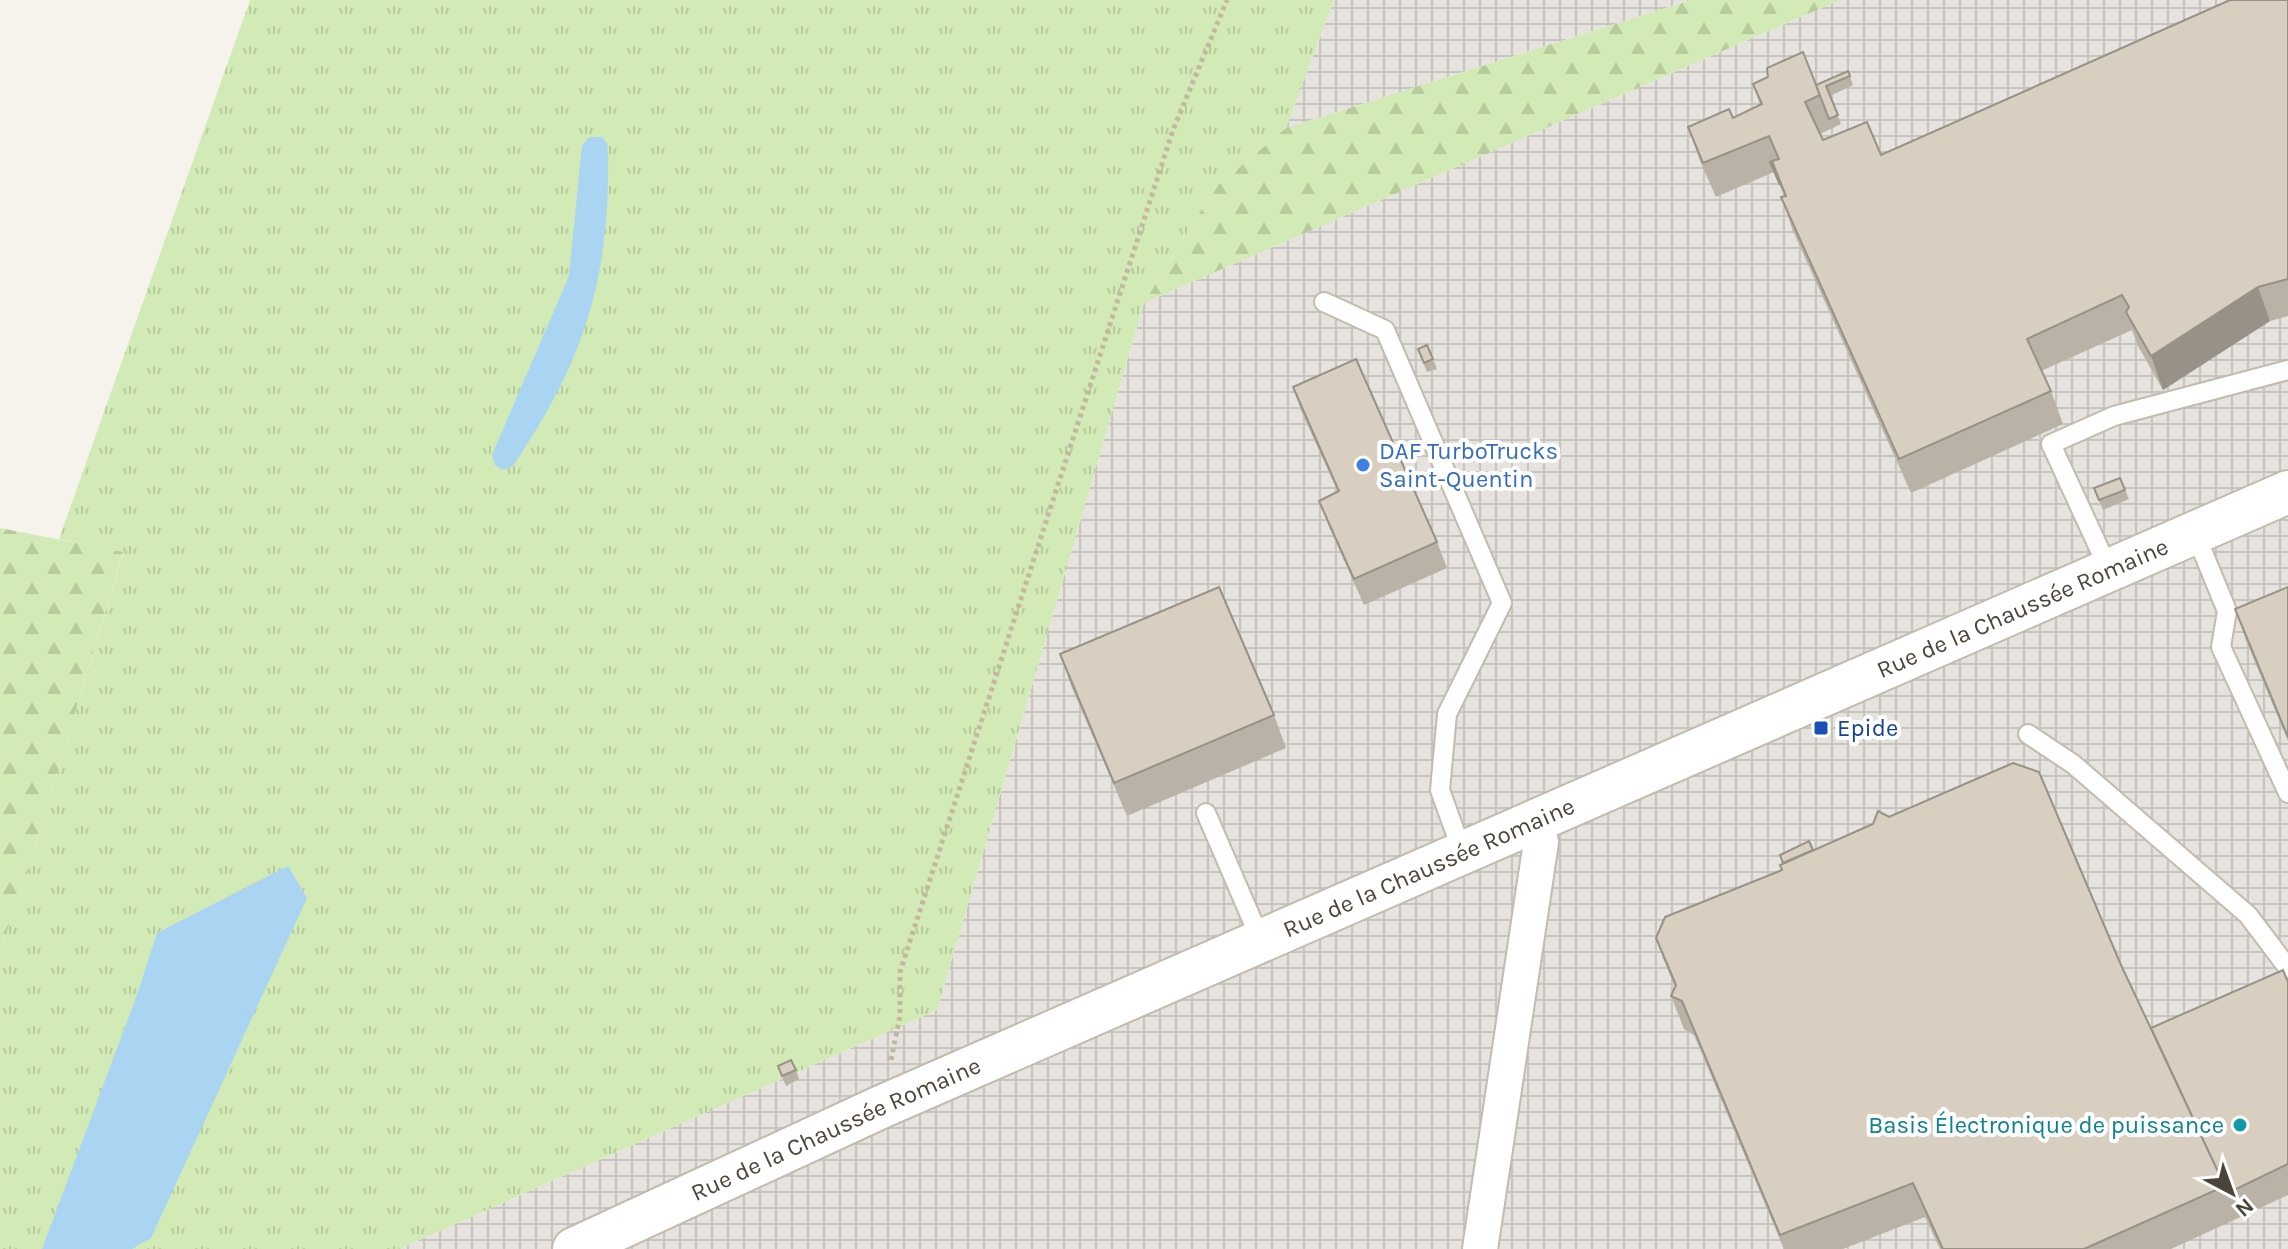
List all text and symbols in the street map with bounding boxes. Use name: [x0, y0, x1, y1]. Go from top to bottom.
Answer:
place label: DAF TurboTrucks Saint-Quentin: [1379, 437, 1558, 493]
marker: DAF TurboTrucks Saint-Quentin: [1354, 456, 1372, 474]
street label: Rue de la Chaussée Romaine: [1872, 532, 2173, 684]
place label: Epide: [1837, 714, 1898, 742]
marker: Epide: [1812, 719, 1830, 737]
street label: Rue de la Chaussée Romaine: [1279, 792, 1579, 944]
street label: Rue de la Chaussée Romaine: [686, 1051, 985, 1207]
place label: Basis Électronique de puissance: [1868, 1110, 2224, 1139]
marker: Basis Électronique de puissance: [2231, 1116, 2249, 1134]
north arrow: [2192, 1153, 2272, 1233]
text: N: [2230, 1192, 2259, 1222]

